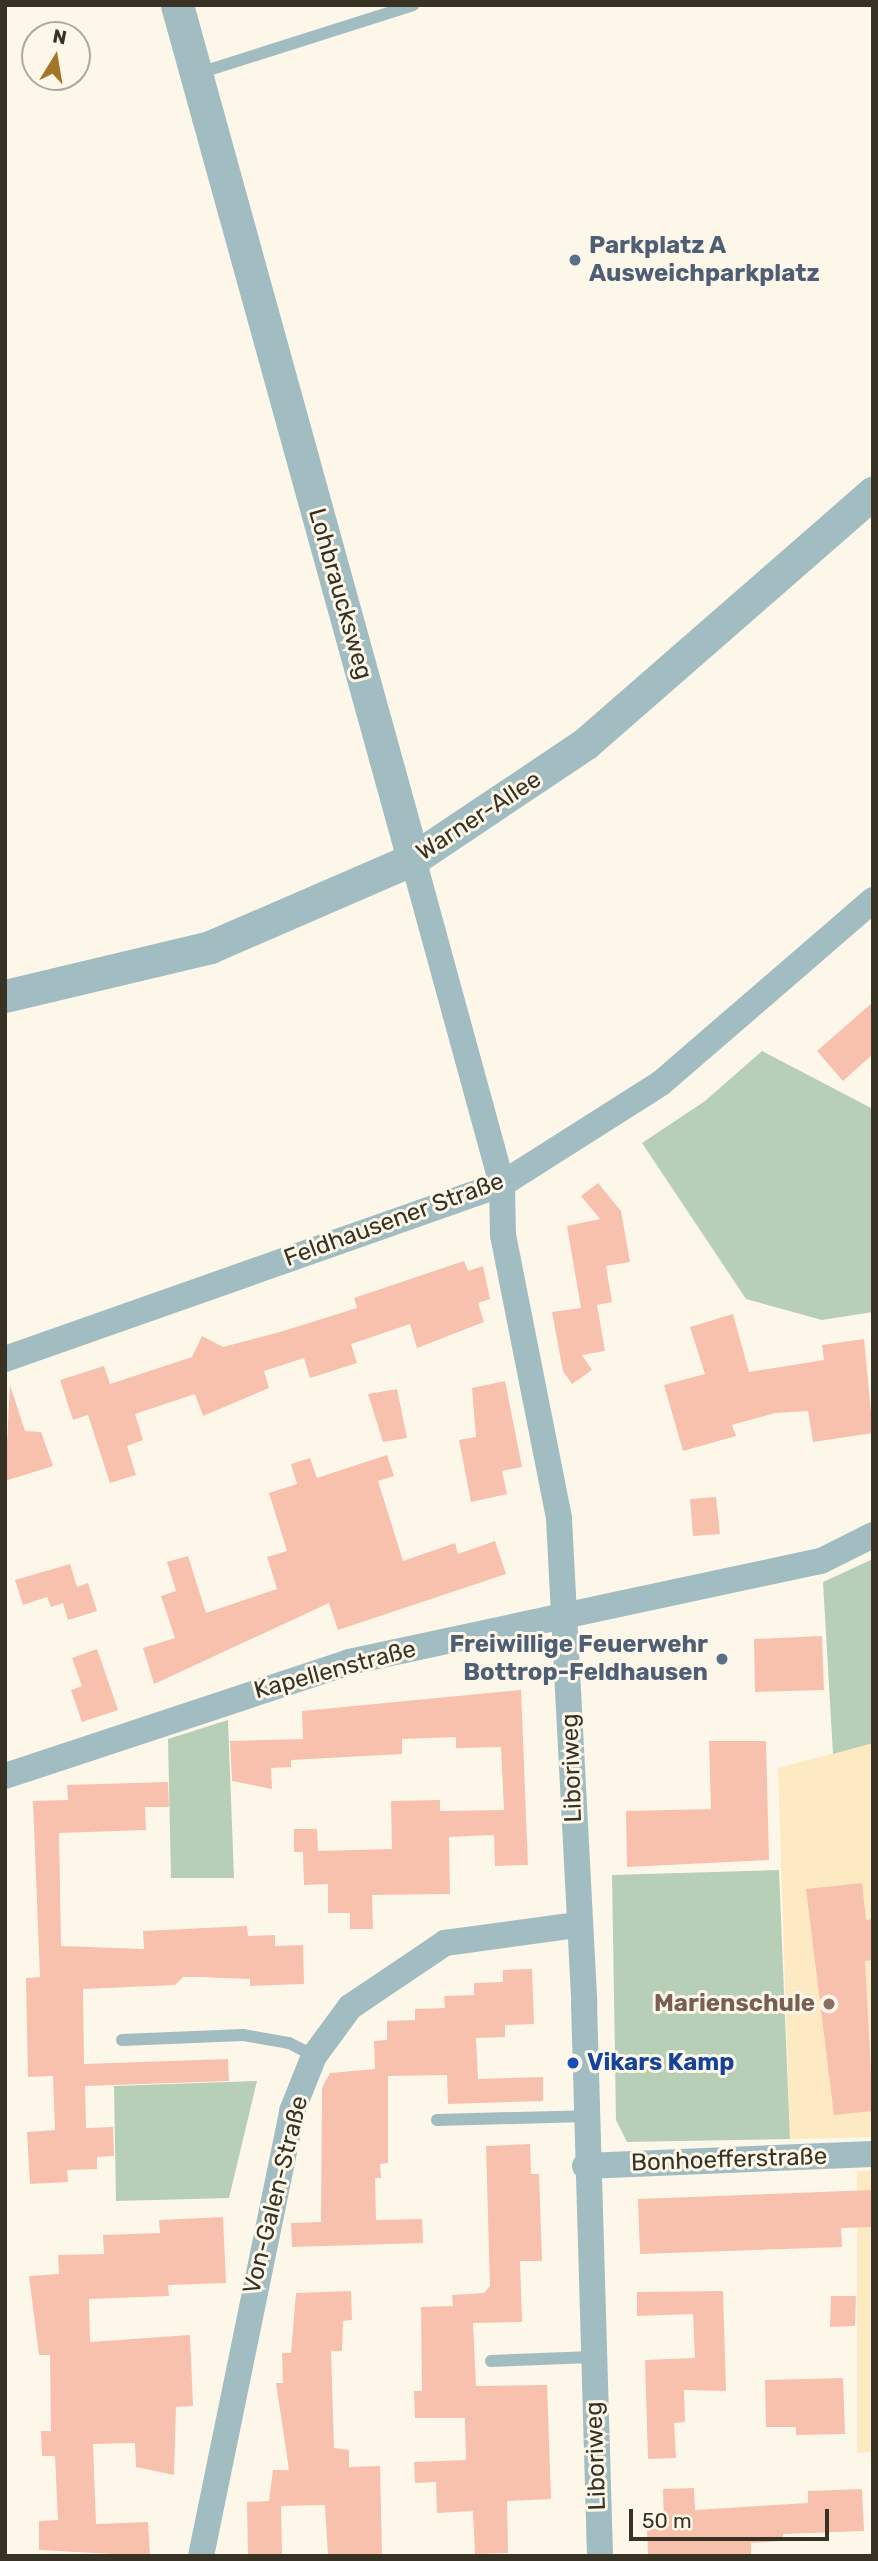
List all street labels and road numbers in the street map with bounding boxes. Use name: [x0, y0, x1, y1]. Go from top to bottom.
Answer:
street label: Lohbraucksweg: [302, 505, 378, 683]
street label: Warner-Allee: [411, 765, 547, 867]
street label: Feldhausener Straße: [280, 1167, 508, 1273]
street label: Kapellenstraße: [251, 1635, 419, 1705]
street label: Liboriweg: [556, 1713, 588, 1823]
street label: Von-Galen-Straße: [237, 2093, 315, 2297]
street label: Bonhoefferstraße: [630, 2142, 828, 2178]
street label: Liboriweg: [580, 2401, 612, 2511]

